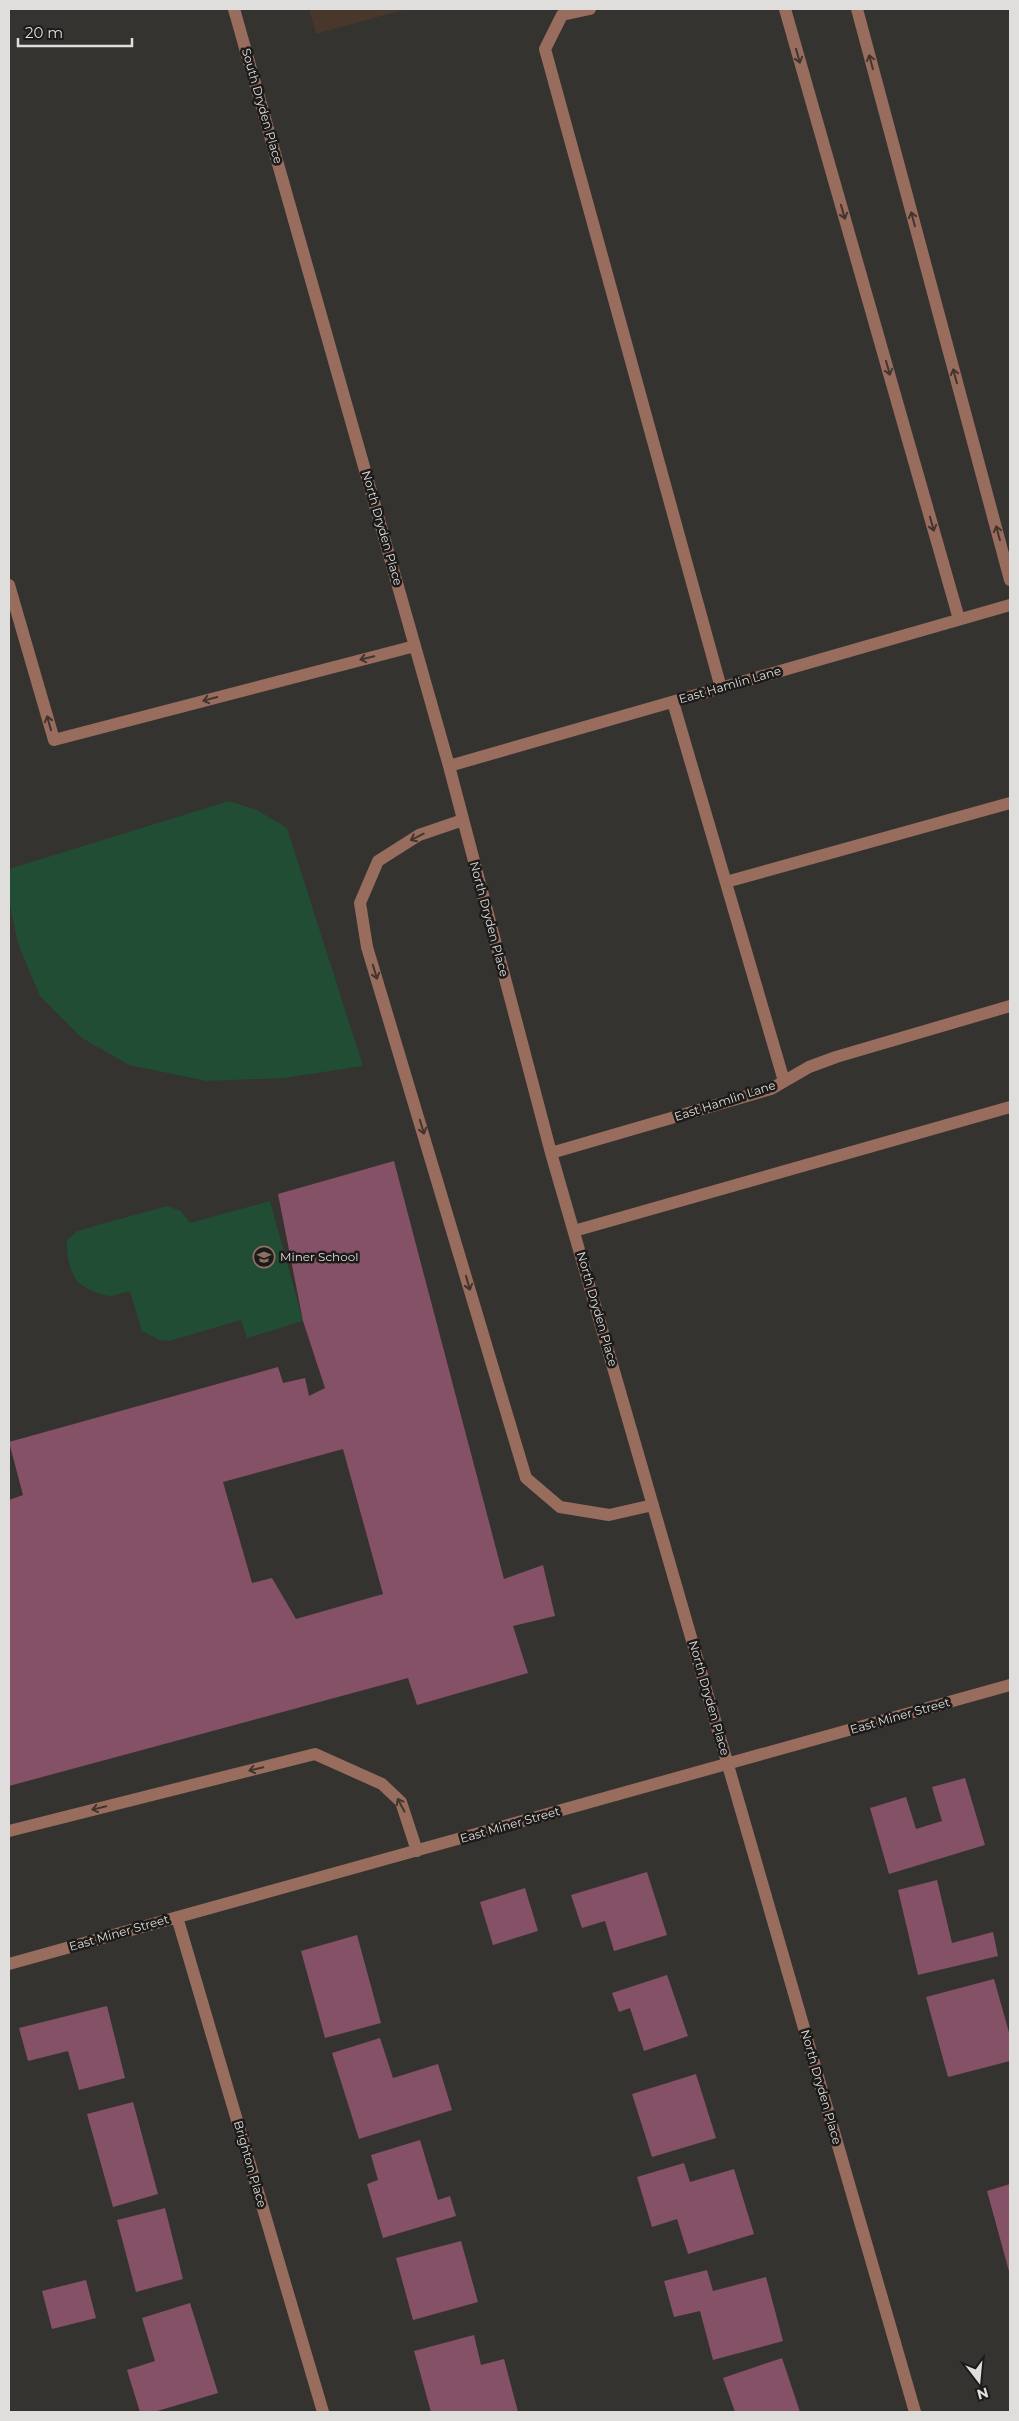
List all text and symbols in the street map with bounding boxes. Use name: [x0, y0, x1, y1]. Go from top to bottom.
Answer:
scale bar: [18, 15, 131, 47]
text: 20 m: [25, 23, 63, 42]
street label: South Dryden Place: [239, 46, 286, 165]
one-way arrow: [794, 47, 804, 63]
one-way arrow: [866, 55, 875, 71]
one-way arrow: [839, 203, 848, 219]
one-way arrow: [908, 212, 918, 228]
one-way arrow: [883, 360, 893, 376]
one-way arrow: [950, 368, 960, 384]
street label: North Dryden Place: [359, 469, 406, 587]
one-way arrow: [928, 516, 937, 532]
one-way arrow: [992, 525, 1002, 541]
one-way arrow: [360, 654, 376, 663]
street label: East Hamlin Lane: [677, 663, 783, 706]
one-way arrow: [203, 695, 219, 704]
one-way arrow: [43, 715, 53, 731]
one-way arrow: [410, 832, 425, 842]
street label: North Dryden Place: [467, 860, 512, 978]
one-way arrow: [370, 963, 380, 979]
street label: East Hamlin Lane: [672, 1077, 777, 1124]
one-way arrow: [418, 1119, 428, 1135]
school or university icon: Miner School: [252, 1245, 276, 1269]
place label: Miner School: [280, 1249, 358, 1264]
street label: North Dryden Place: [574, 1250, 621, 1368]
one-way arrow: [463, 1275, 473, 1291]
street label: North Dryden Place: [686, 1639, 733, 1757]
street label: East Miner Street: [848, 1694, 952, 1737]
one-way arrow: [249, 1764, 265, 1774]
one-way arrow: [395, 1799, 405, 1813]
street label: East Miner Street: [458, 1803, 562, 1846]
one-way arrow: [91, 1804, 107, 1813]
street label: East Miner Street: [67, 1911, 171, 1954]
street label: North Dryden Place: [798, 2028, 845, 2146]
street label: Brighton Place: [231, 2119, 270, 2209]
north arrow: [954, 2356, 1004, 2406]
text: N: [975, 2383, 991, 2404]

